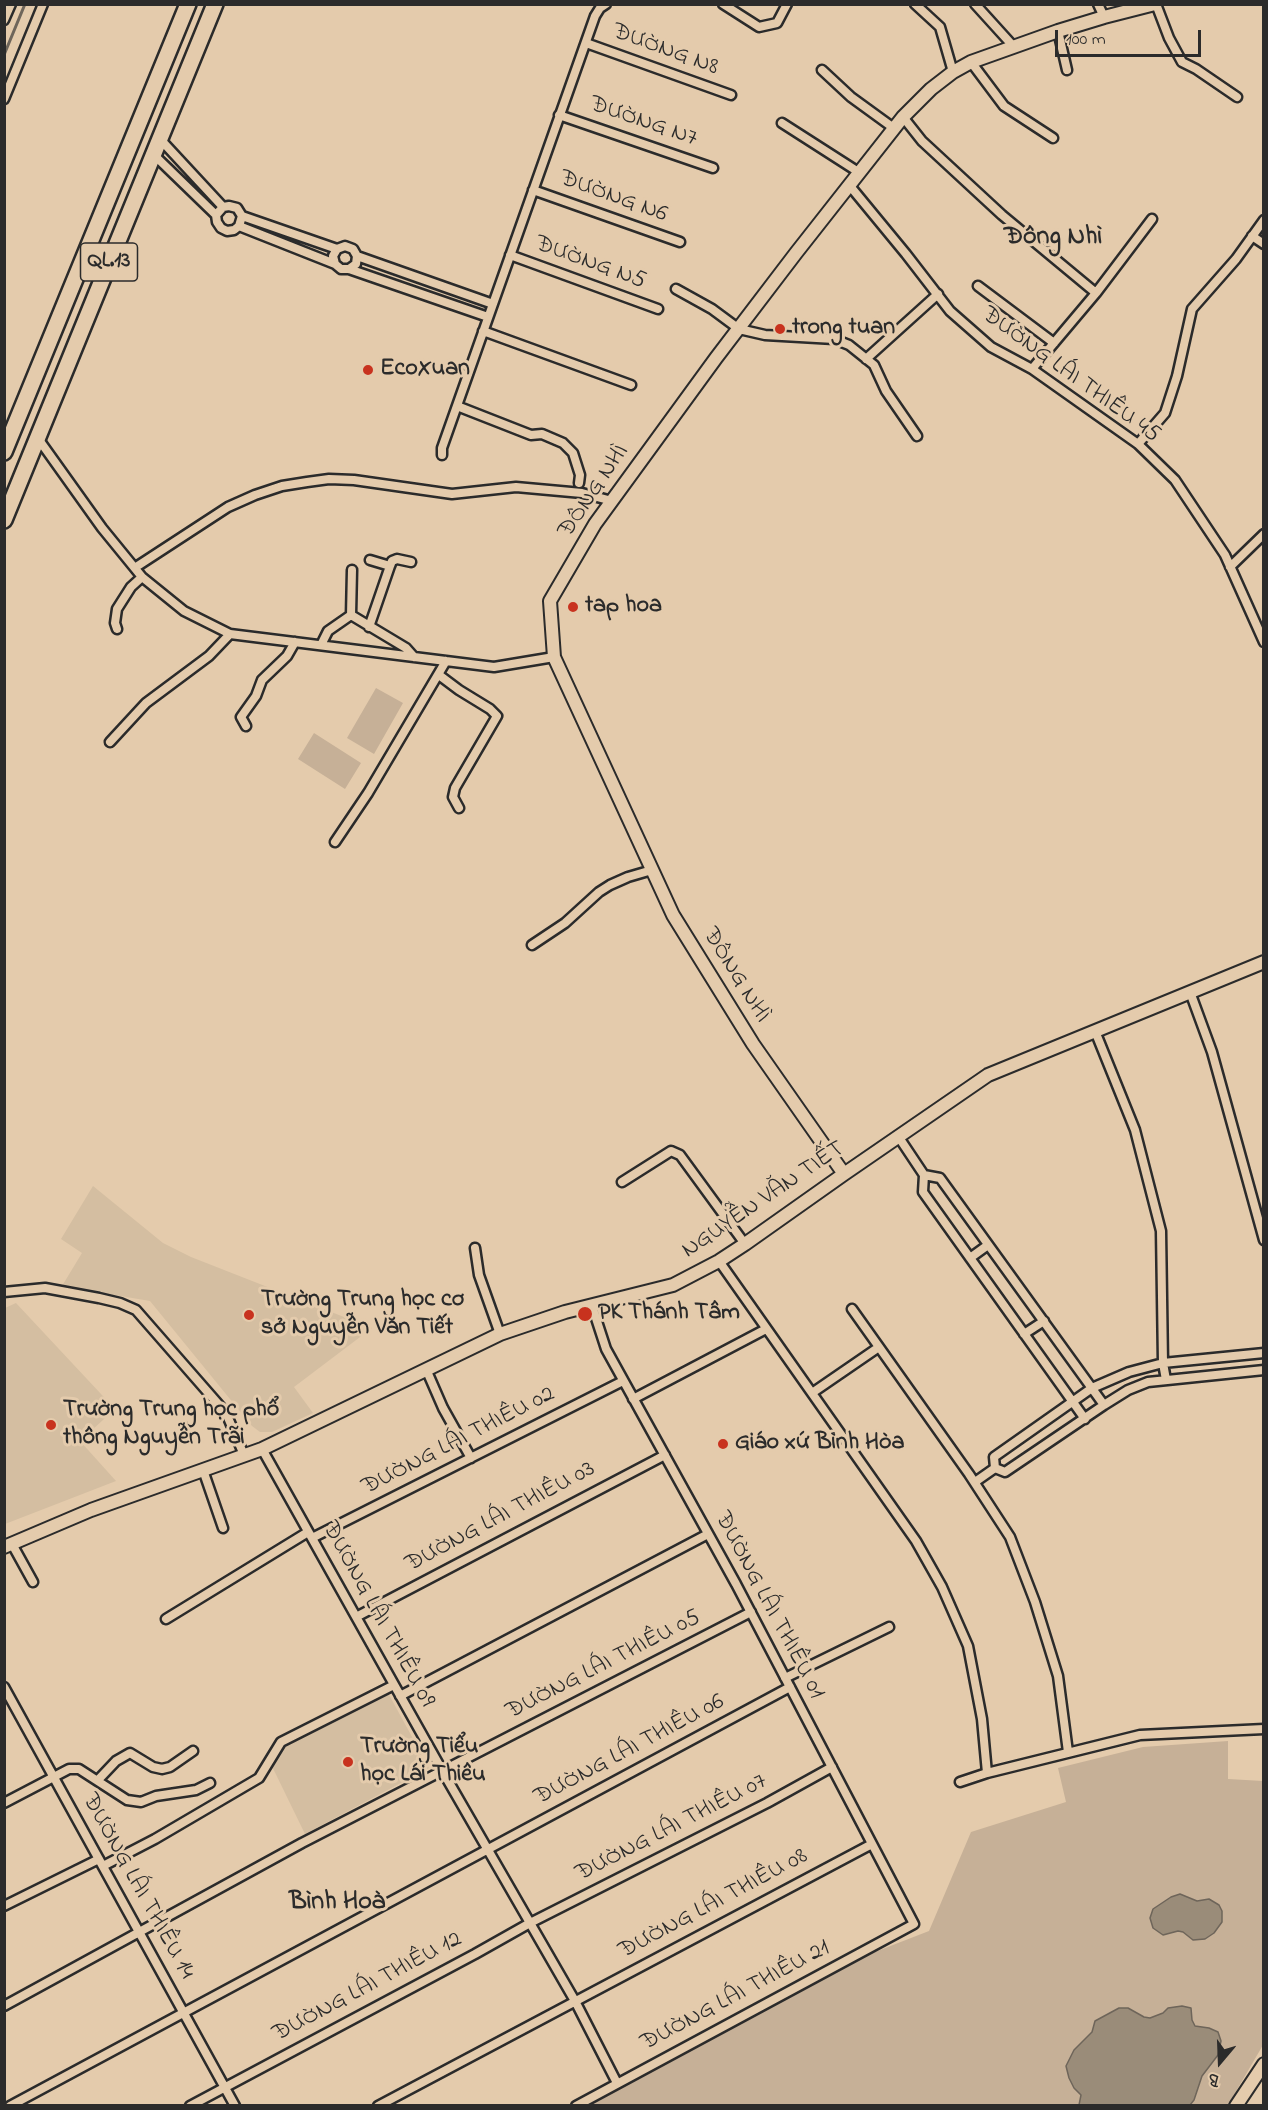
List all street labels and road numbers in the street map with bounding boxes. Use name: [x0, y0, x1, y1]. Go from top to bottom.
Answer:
street label: ĐƯỜNG N8: [608, 18, 722, 84]
street label: ĐƯỜNG N7: [585, 91, 701, 155]
street label: ĐƯỜNG N6: [555, 165, 671, 231]
street label: ĐƯỜNG N5: [531, 231, 649, 297]
road number: QL.13: [80, 243, 138, 281]
street label: ĐƯỜNG LÁI THIÊU 45: [975, 302, 1165, 450]
street label: ĐÔNG NHÌ: [553, 440, 637, 544]
street label: ĐÔNG NHÌ: [695, 923, 775, 1029]
street label: NGUYỄN VĂN TIẾT: [677, 1136, 851, 1266]
street label: ĐƯỜNG LÁI THIÊU 02: [358, 1381, 560, 1503]
street label: ĐƯỜNG LÁI THIÊU 03: [401, 1456, 601, 1580]
street label: ĐƯỜNG LÁI THIÊU 01: [706, 1507, 830, 1705]
street label: ĐƯỜNG LÁI THIÊU 09: [314, 1517, 440, 1713]
street label: ĐƯỜNG LÁI THIÊU 05: [502, 1605, 706, 1727]
street label: ĐƯỜNG LÁI THIÊU 06: [530, 1689, 730, 1813]
street label: ĐƯỜNG LÁI THIÊU 07: [572, 1768, 772, 1890]
street label: ĐƯỜNG LÁI THIÊU 14: [74, 1789, 200, 1985]
street label: ĐƯỜNG LÁI THIÊU 08: [615, 1843, 813, 1967]
street label: ĐƯỜNG LÁI THIÊU 12: [269, 1926, 467, 2050]
street label: ĐƯỜNG LÁI THIÊU 21: [637, 1935, 835, 2059]

